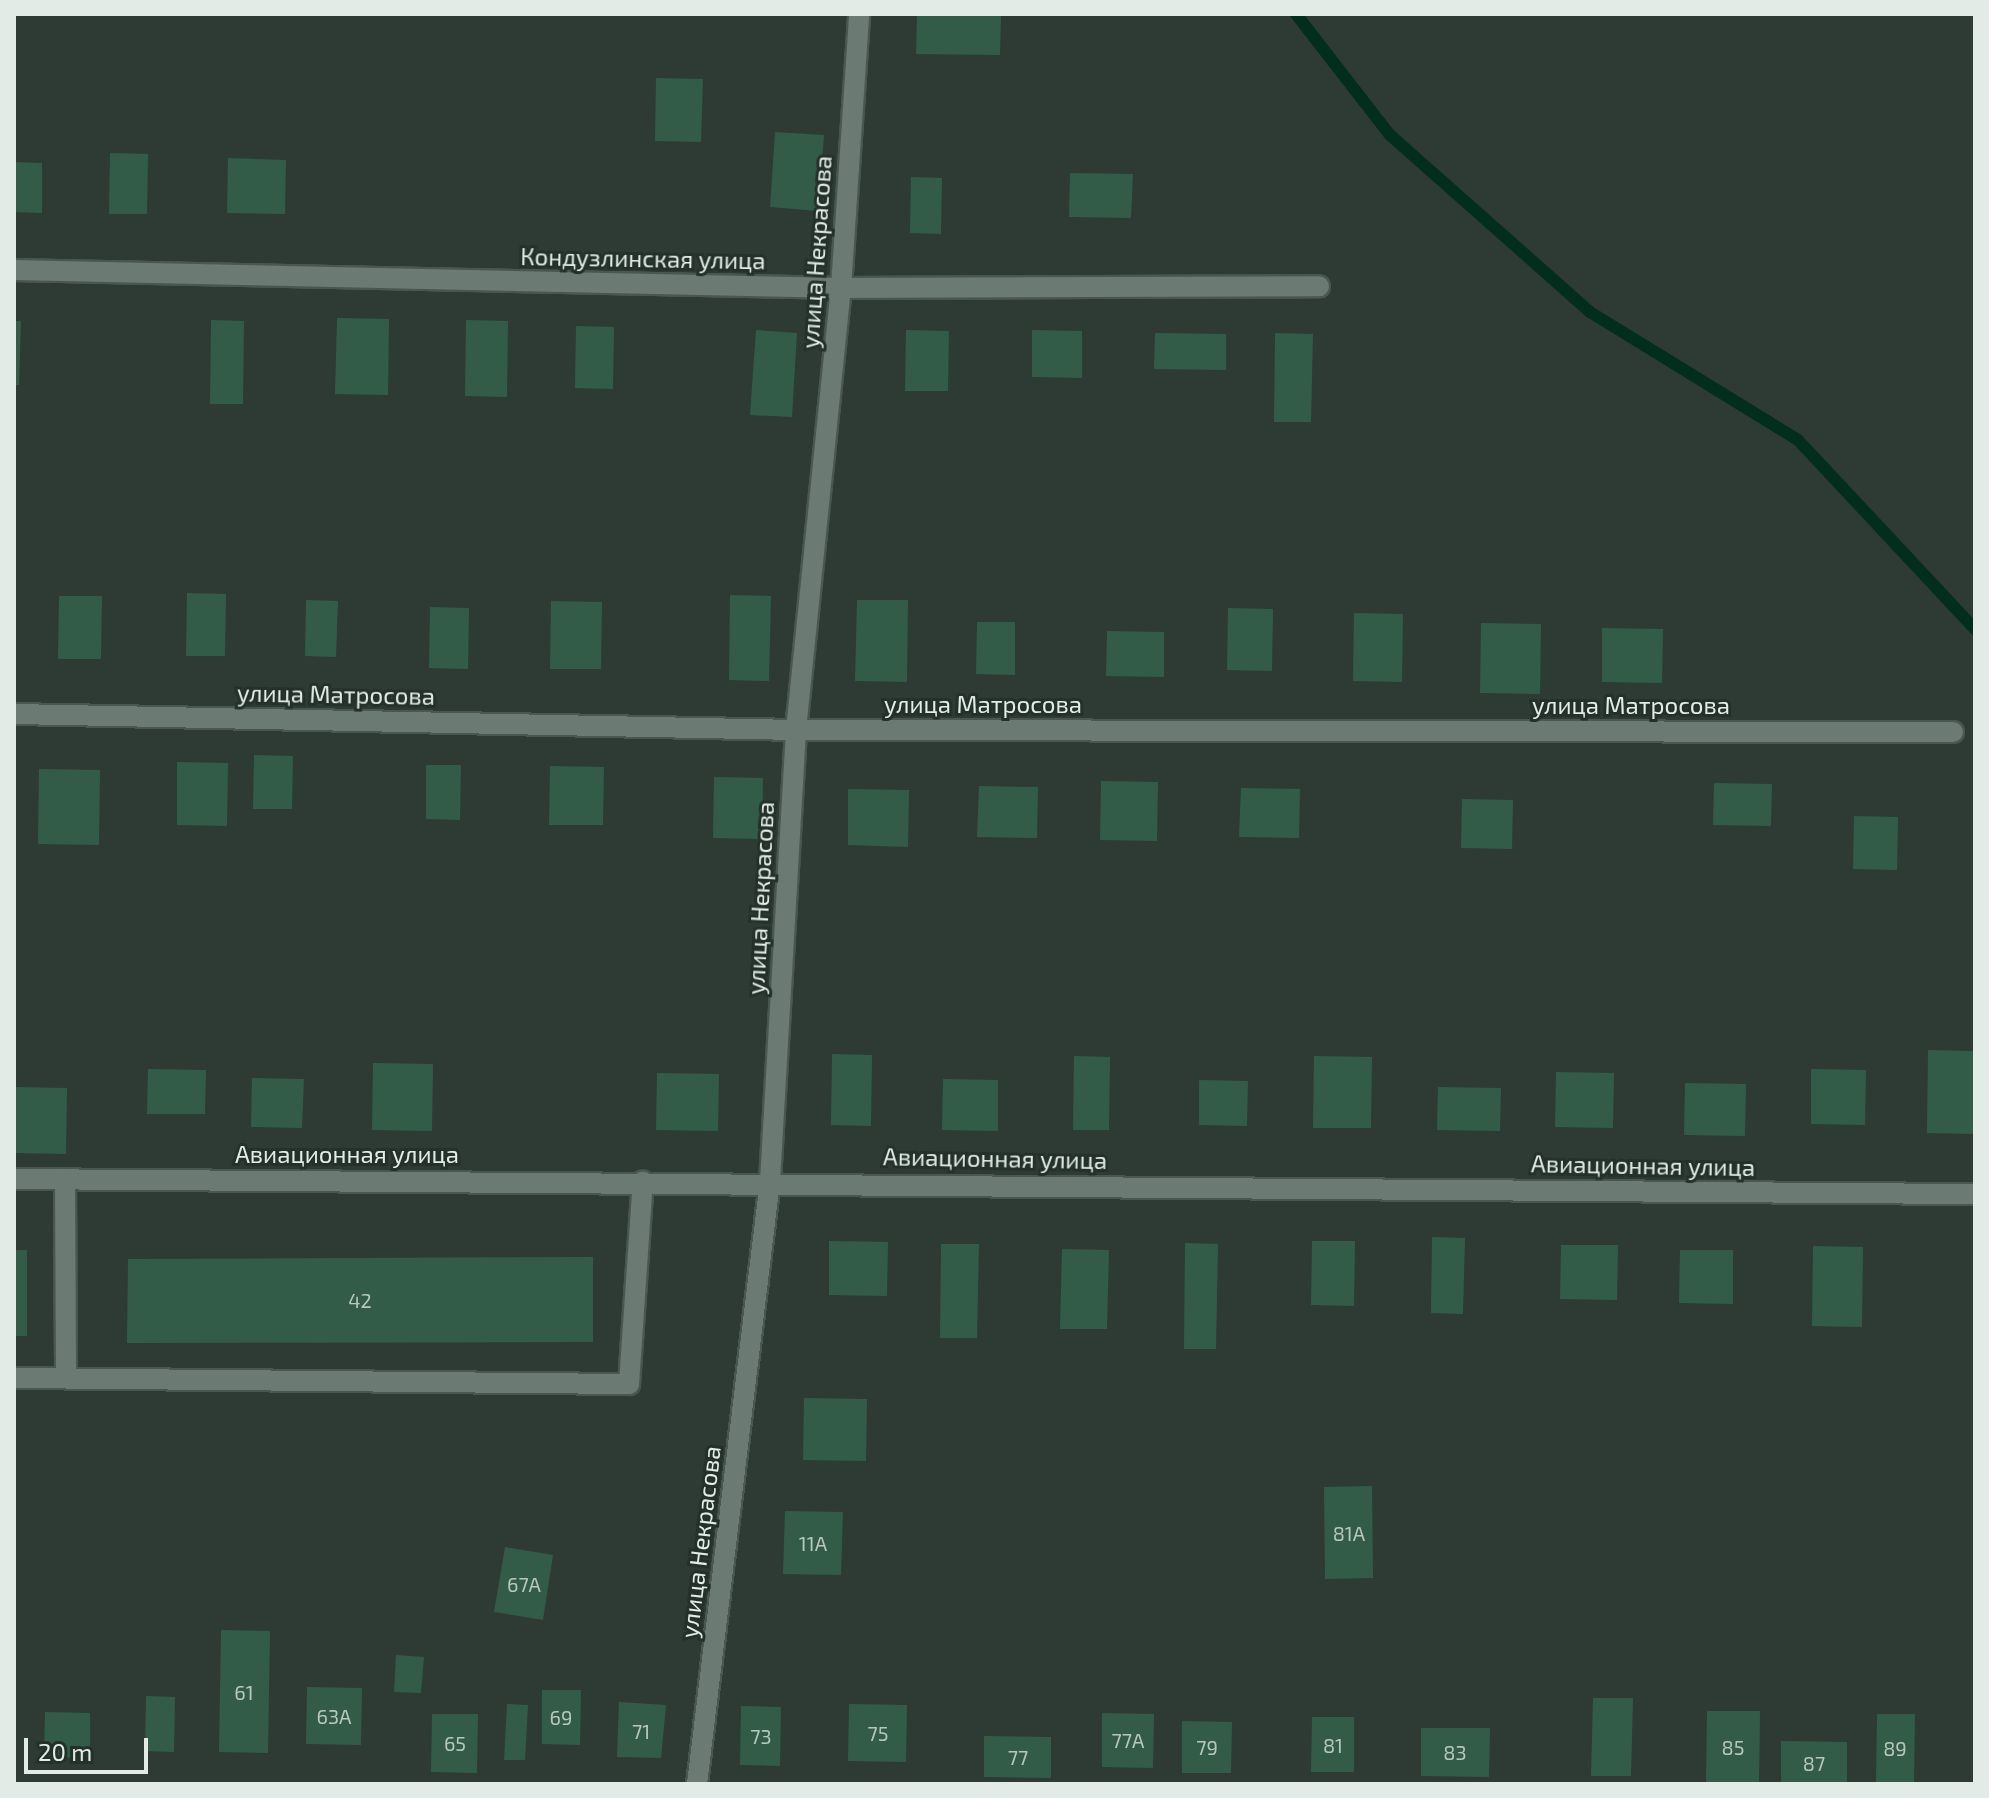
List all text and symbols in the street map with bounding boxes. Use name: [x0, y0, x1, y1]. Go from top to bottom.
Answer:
street label: улица Некрасова: [795, 155, 837, 349]
street label: Кондузлинская улица: [520, 241, 766, 275]
street label: улица Матросова: [237, 678, 435, 710]
street label: улица Матросова: [884, 690, 1082, 718]
street label: улица Матросова: [1532, 691, 1730, 719]
street label: улица Некрасова: [741, 801, 779, 995]
street label: Авиационная улица: [235, 1140, 459, 1168]
street label: Авиационная улица: [883, 1142, 1107, 1174]
street label: Авиационная улица: [1531, 1149, 1755, 1181]
house number: 42: [348, 1288, 372, 1312]
street label: улица Некрасова: [674, 1444, 726, 1640]
house number: 81А: [1333, 1521, 1365, 1545]
house number: 11А: [799, 1531, 827, 1555]
house number: 67А: [507, 1572, 541, 1596]
house number: 61: [234, 1680, 254, 1704]
house number: 63А: [317, 1704, 351, 1728]
house number: 69: [550, 1705, 572, 1729]
house number: 71: [632, 1719, 650, 1743]
house number: 75: [868, 1721, 888, 1745]
scale bar: [28, 1722, 152, 1772]
house number: 73: [750, 1724, 772, 1748]
house number: 77А: [1112, 1728, 1144, 1752]
house number: 65: [444, 1731, 466, 1755]
house number: 81: [1323, 1733, 1343, 1757]
house number: 79: [1196, 1735, 1218, 1759]
house number: 85: [1722, 1735, 1744, 1759]
house number: 89: [1883, 1736, 1907, 1760]
text: 20 m: [38, 1737, 92, 1766]
house number: 83: [1443, 1740, 1467, 1764]
house number: 77: [1008, 1745, 1028, 1769]
house number: 87: [1803, 1751, 1825, 1775]

